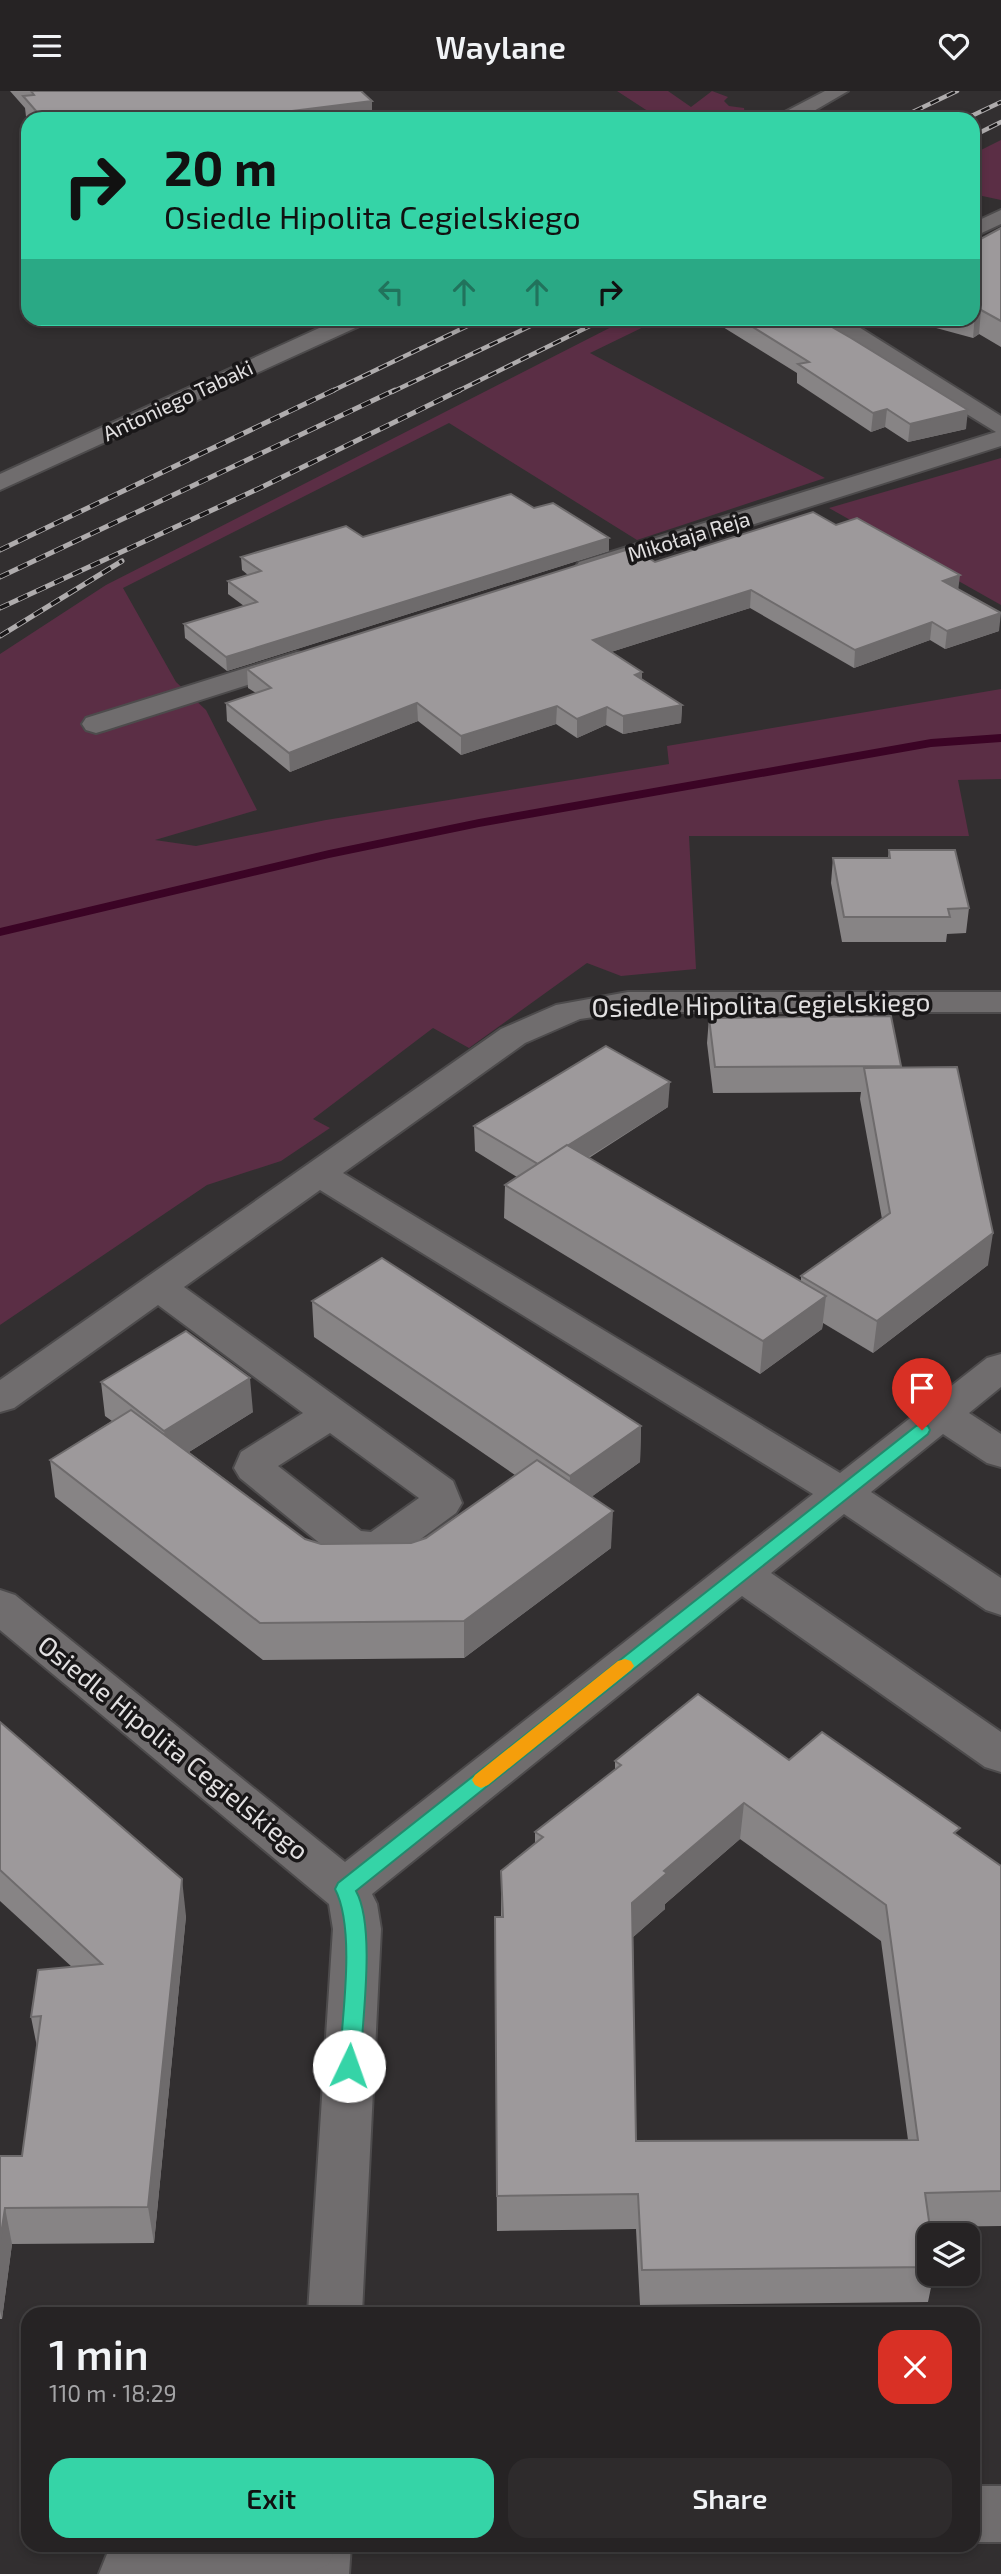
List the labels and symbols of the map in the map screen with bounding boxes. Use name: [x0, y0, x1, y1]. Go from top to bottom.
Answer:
street label: Antoniego Tabaki: [98, 354, 256, 445]
street label: Mikołaja Reja: [624, 505, 753, 567]
street label: Osiedle Hipolita Cegielskiego: [591, 985, 931, 1022]
pin: [892, 1358, 952, 1430]
street label: Osiedle Hipolita Cegielskiego: [33, 1628, 315, 1865]
position arrow: [312, 2029, 386, 2103]

